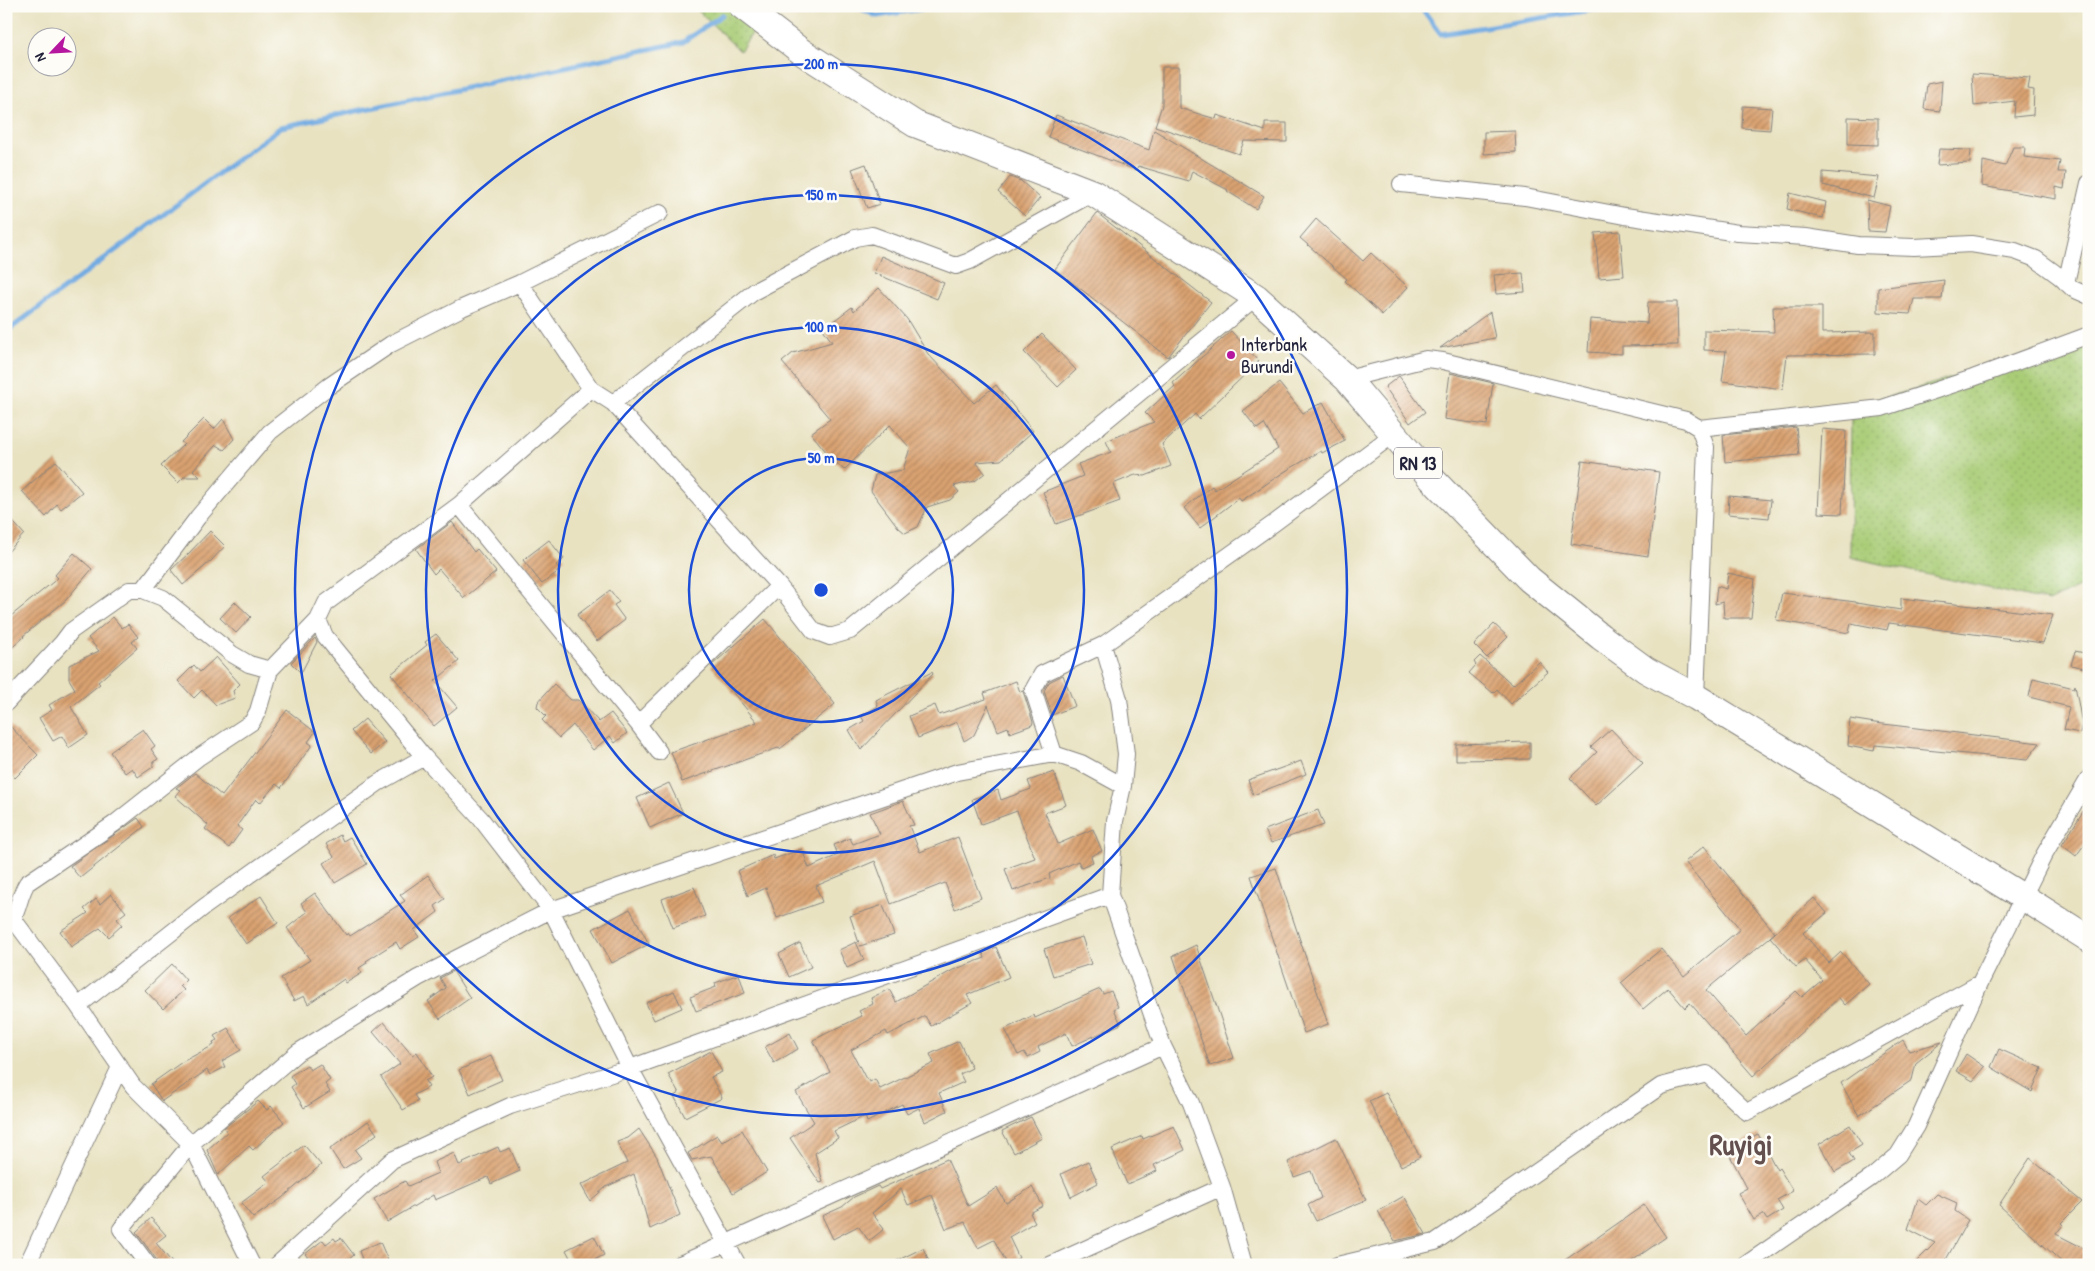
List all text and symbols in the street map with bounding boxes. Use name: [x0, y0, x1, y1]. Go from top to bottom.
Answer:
north arrow: [28, 28, 78, 78]
text: N: [29, 50, 50, 65]
text: 200 m: [804, 53, 838, 74]
text: 150 m: [805, 184, 837, 205]
text: 100 m: [805, 316, 837, 337]
place label: Interbank Burundi: [1241, 331, 1307, 379]
marker: Interbank Burundi: [1225, 349, 1237, 361]
text: 50 m: [808, 447, 834, 468]
road number: RN 13: [1394, 448, 1442, 478]
centre of rings: [812, 581, 830, 599]
district label: Ruyigi: [1710, 1125, 1772, 1165]

